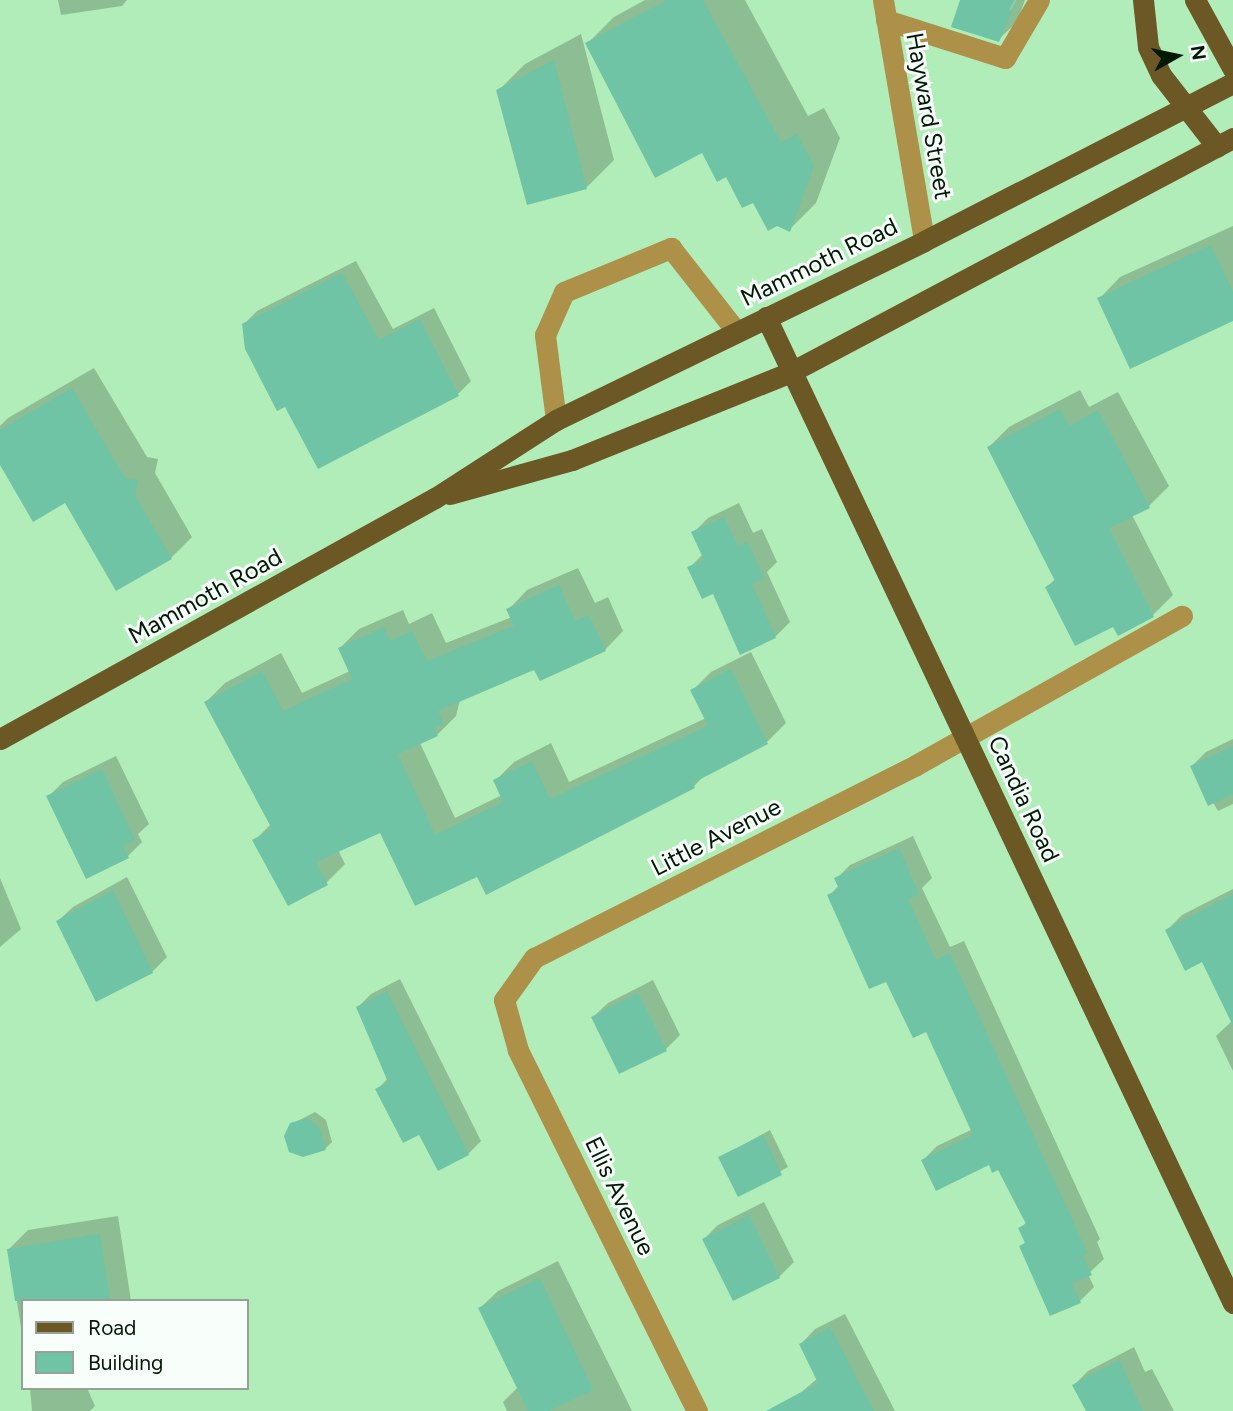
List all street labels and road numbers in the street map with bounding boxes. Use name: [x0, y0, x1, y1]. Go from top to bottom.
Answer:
street label: Hayward Street: [900, 30, 958, 202]
street label: Mammoth Road: [736, 212, 902, 312]
street label: Mammoth Road: [123, 542, 287, 650]
street label: Candia Road: [982, 731, 1066, 867]
street label: Little Avenue: [646, 792, 786, 882]
street label: Ellis Avenue: [579, 1132, 661, 1260]

